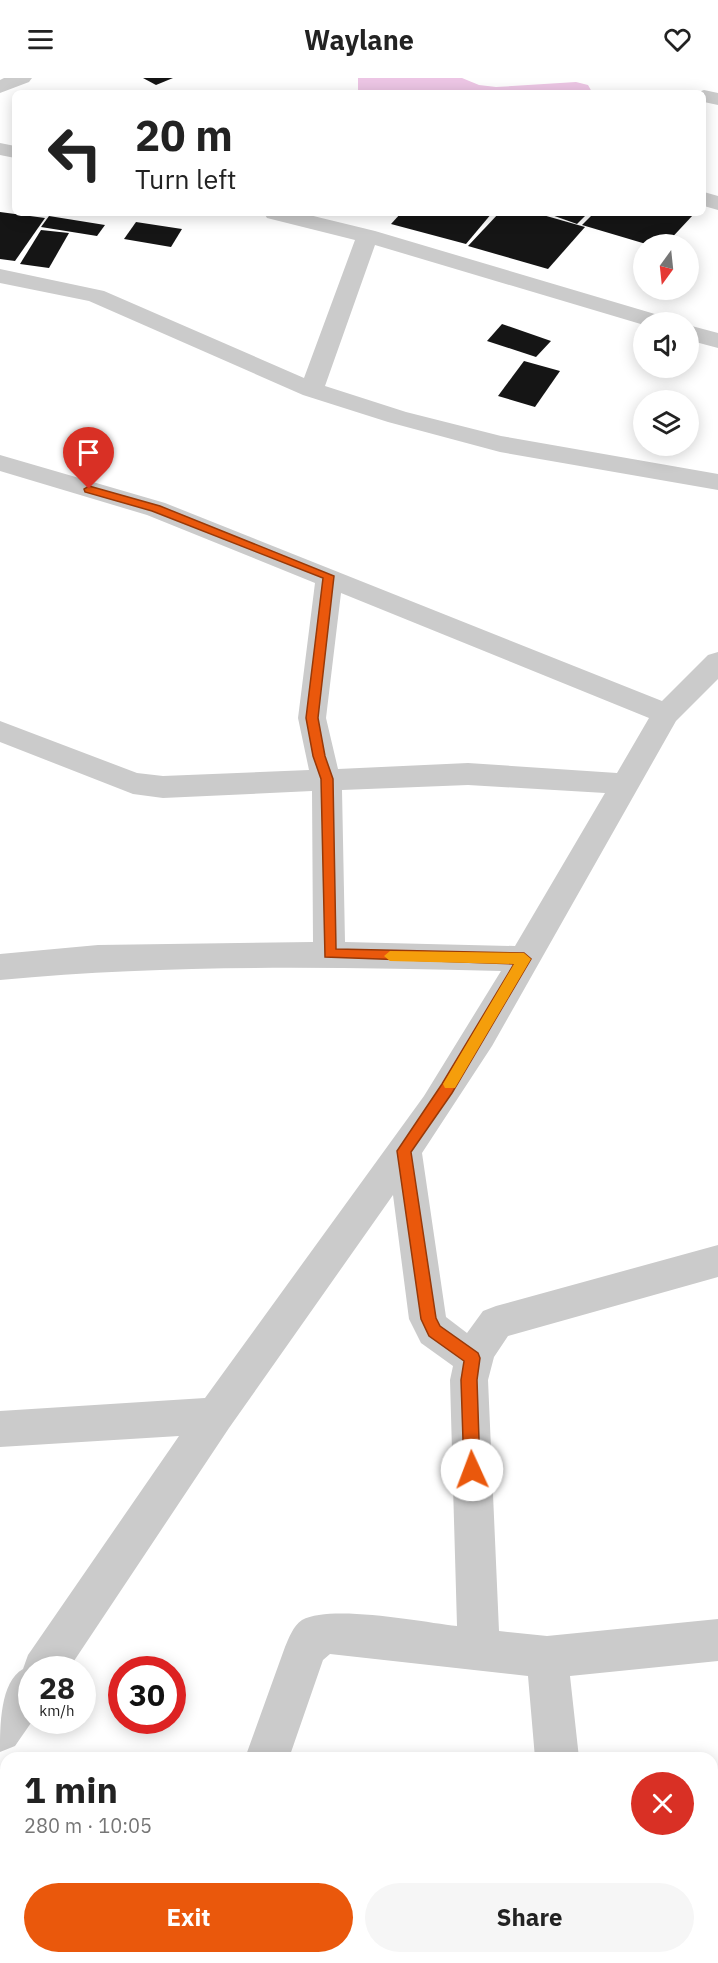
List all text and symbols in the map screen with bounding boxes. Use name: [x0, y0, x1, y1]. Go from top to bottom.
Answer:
text: Waylane: [304, 22, 414, 57]
icon: menu: [24, 23, 57, 56]
icon: heart: [661, 23, 694, 56]
text: 20 m: [135, 108, 233, 163]
icon: left: [36, 114, 114, 192]
text: Turn left: [135, 161, 236, 196]
north arrow: [633, 234, 699, 300]
map controls: [633, 234, 699, 456]
button: sound: [633, 312, 699, 378]
button: layers: [633, 390, 699, 456]
pin: [63, 427, 114, 489]
icon: arrive: [72, 436, 105, 469]
position arrow: [440, 1438, 504, 1502]
speed limit sign: 30: [108, 1656, 186, 1734]
text: 28: [39, 1668, 75, 1707]
text: km/h: [39, 1701, 75, 1720]
text: 1 min: [24, 1766, 118, 1813]
button: close: [631, 1772, 694, 1835]
text: 280 m · 10:05: [24, 1812, 152, 1839]
button: Exit: [24, 1883, 353, 1952]
button: Share: [365, 1883, 694, 1952]

